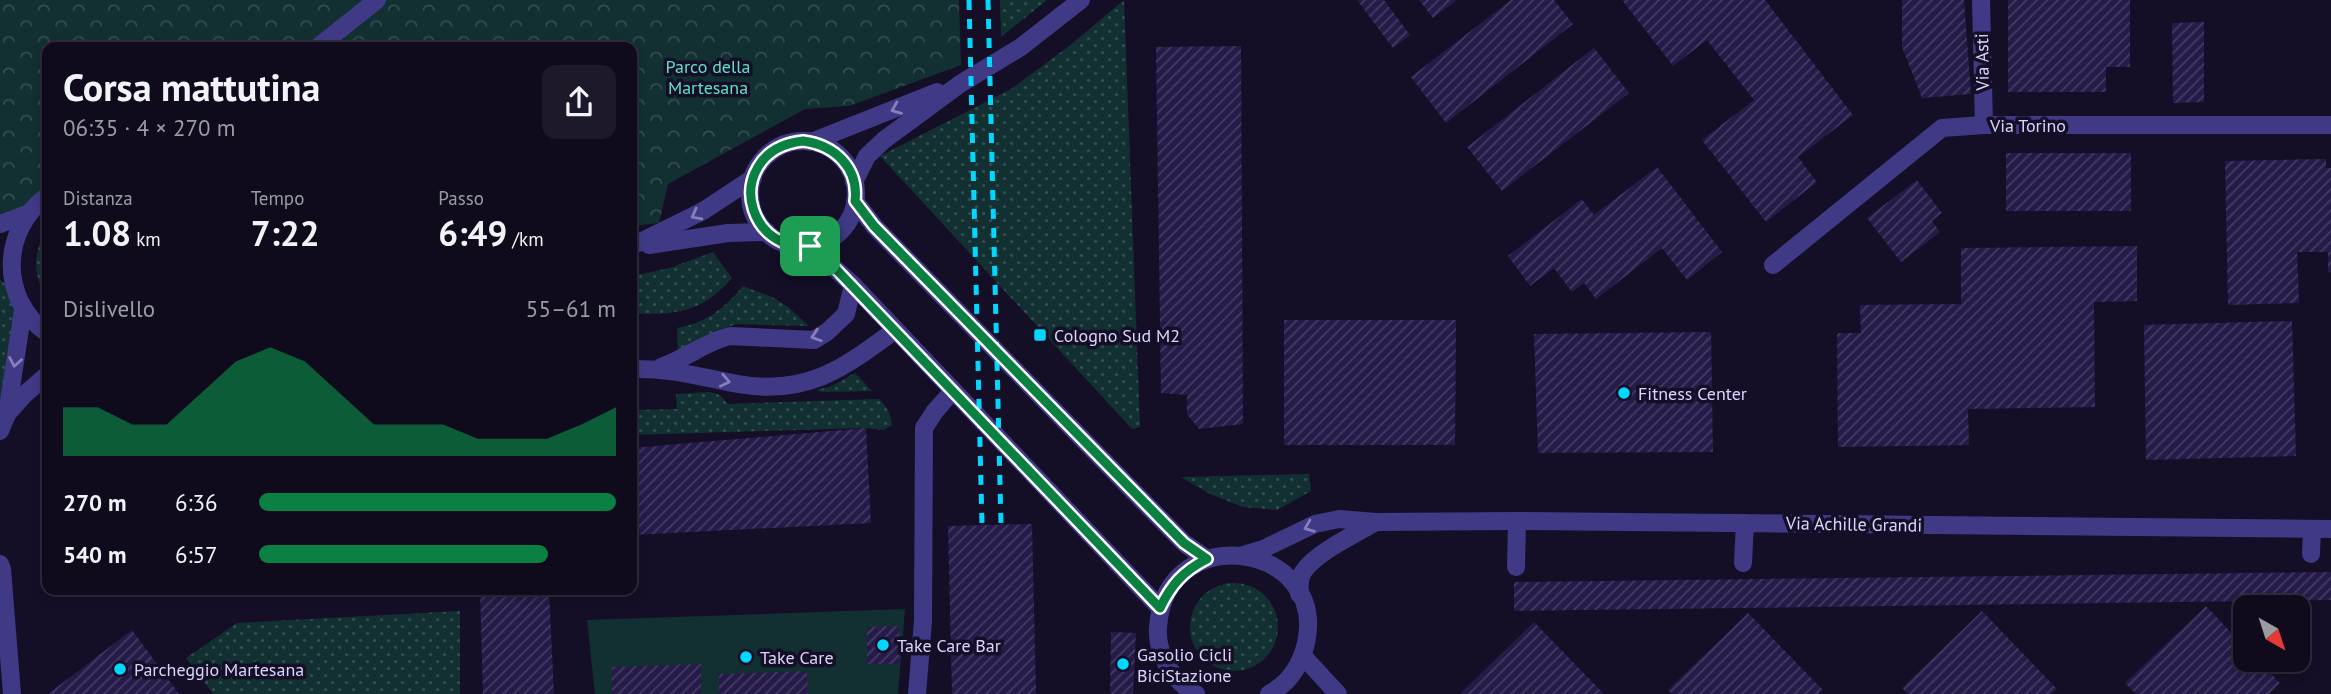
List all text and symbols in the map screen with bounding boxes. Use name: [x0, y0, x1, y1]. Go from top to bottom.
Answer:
street label: Via Asti: [1970, 33, 1994, 92]
park label: Parco della Martesana: [666, 55, 750, 99]
text: Corsa mattutina: [63, 62, 320, 111]
button: share: [542, 65, 616, 139]
one-way arrow: [891, 100, 903, 114]
text: 06:35 · 4 × 270 m: [63, 113, 235, 142]
street label: Via Torino: [1989, 114, 2066, 137]
text: Distanza: [63, 186, 133, 210]
text: Tempo: [251, 186, 304, 210]
text: Passo: [438, 186, 484, 210]
one-way arrow: [690, 206, 703, 220]
text: 1.08: [63, 210, 131, 256]
text: 7:22: [251, 210, 320, 256]
text: 6:49: [438, 210, 507, 256]
pin: [780, 216, 840, 276]
text: km: [131, 227, 161, 251]
text: /km: [507, 227, 544, 251]
icon: arrive: [791, 227, 829, 265]
text: Dislivello: [63, 294, 155, 323]
text: 55–61 m: [526, 294, 616, 323]
place label: Cologno Sud M2: [1054, 324, 1180, 347]
marker: Cologno Sud M2: [1032, 327, 1048, 343]
one-way arrow: [810, 328, 822, 343]
one-way arrow: [8, 356, 23, 368]
one-way arrow: [719, 372, 731, 387]
place label: Fitness Center: [1638, 382, 1747, 405]
marker: Fitness Center: [1616, 385, 1632, 401]
text: 270 m: [63, 488, 126, 517]
text: 6:36: [175, 488, 218, 517]
street label: Via Achille Grandi: [1785, 511, 1922, 537]
one-way arrow: [1304, 518, 1316, 532]
text: 540 m: [63, 540, 126, 569]
text: 6:57: [175, 540, 218, 569]
north arrow: [2233, 595, 2310, 672]
map controls: [2233, 595, 2310, 672]
place label: Take Care Bar: [897, 634, 1001, 657]
marker: Take Care Bar: [875, 637, 891, 653]
place label: Gasolio Cicli BiciStazione: [1137, 643, 1232, 687]
place label: Take Care: [760, 646, 834, 669]
marker: Take Care: [738, 649, 754, 665]
marker: Gasolio Cicli BiciStazione: [1115, 656, 1131, 672]
place label: Parcheggio Martesana: [134, 658, 304, 681]
marker: Parcheggio Martesana: [112, 661, 128, 677]

